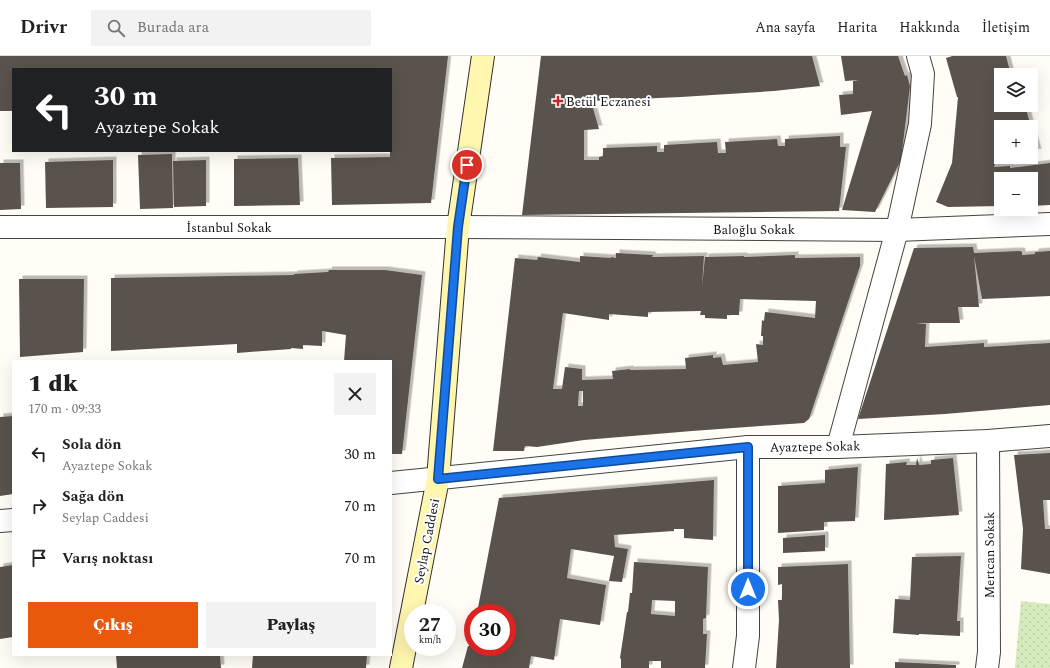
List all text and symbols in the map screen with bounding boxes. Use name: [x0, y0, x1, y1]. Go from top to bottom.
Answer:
search box: [91, 10, 371, 46]
text: Drivr: [20, 13, 67, 42]
text: Burada ara: [137, 16, 209, 39]
icon: search: [105, 17, 127, 39]
text: Ana sayfa: [755, 17, 815, 38]
text: Harita: [837, 17, 877, 38]
text: Hakkında: [899, 17, 960, 38]
text: İletişim: [982, 17, 1030, 38]
map controls: [994, 68, 1038, 216]
button: layers: [994, 68, 1038, 112]
text: 30 m: [94, 75, 158, 118]
icon: left: [28, 84, 80, 136]
place label: Betül Eczanesi: [566, 92, 651, 112]
marker: Betül Eczanesi: [553, 96, 563, 106]
text: Ayaztepe Sokak: [94, 114, 219, 141]
button: +: [994, 120, 1038, 164]
pin: [450, 148, 484, 182]
icon: arrive: [456, 154, 478, 176]
button: −: [994, 172, 1038, 216]
street label: İstanbul Sokak: [186, 218, 272, 238]
street label: Baloğlu Sokak: [713, 220, 795, 240]
text: 1 dk: [28, 366, 78, 402]
button: close: [334, 373, 376, 415]
text: 170 m · 09:33: [28, 399, 101, 419]
text: Sola dön: [62, 433, 122, 456]
street label: Ayaztepe Sokak: [770, 436, 860, 458]
icon: left: [28, 443, 50, 465]
text: 30 m: [344, 443, 376, 466]
text: Ayaztepe Sokak: [62, 456, 153, 476]
text: Sağa dön: [62, 485, 124, 508]
icon: right: [28, 495, 50, 517]
text: 70 m: [344, 495, 376, 518]
street label: Seylap Caddesi: [409, 497, 445, 586]
text: Seylap Caddesi: [62, 508, 149, 528]
street label: Mertcan Sokak: [980, 512, 1000, 598]
icon: arrive: [28, 547, 50, 569]
text: Varış noktası: [62, 547, 153, 570]
text: 70 m: [344, 547, 376, 570]
position arrow: [727, 568, 769, 610]
button: Çıkış: [28, 602, 198, 648]
button: Paylaş: [206, 602, 376, 648]
speed limit sign: 30: [464, 604, 516, 656]
text: 27: [419, 610, 441, 640]
text: km/h: [419, 632, 441, 648]

